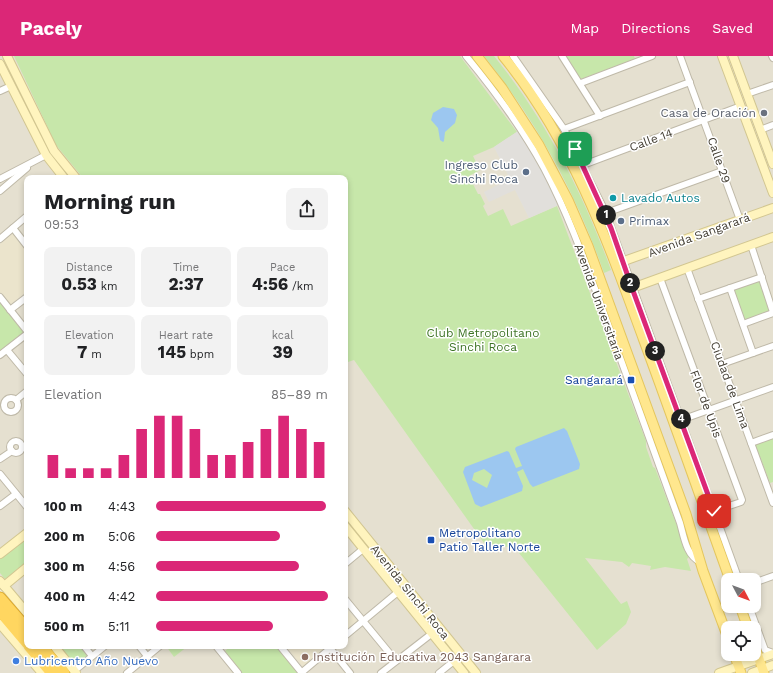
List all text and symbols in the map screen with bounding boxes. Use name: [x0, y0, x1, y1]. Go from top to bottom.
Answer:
text: Pacely: [20, 17, 82, 40]
text: Map: [571, 20, 599, 36]
text: Directions: [621, 20, 690, 36]
text: Saved: [712, 20, 753, 36]
place label: Casa de Oración: [661, 106, 756, 120]
marker: Casa de Oración: [759, 108, 769, 118]
street label: Calle 14: [627, 126, 675, 154]
pin: [558, 132, 592, 166]
street label: Calle 29: [705, 135, 733, 185]
icon: arrive: [564, 138, 586, 160]
place label: Ingreso Club Sinchi Roca: [445, 158, 518, 186]
marker: Ingreso Club Sinchi Roca: [521, 167, 531, 177]
button: share: [286, 188, 328, 230]
text: Morning run: [44, 189, 176, 214]
place label: Lavado Autos: [621, 191, 700, 205]
marker: Lavado Autos: [608, 193, 618, 203]
pin: 1: [596, 205, 616, 225]
text: 1: [604, 208, 608, 221]
street label: Avenida Sangarará: [646, 210, 752, 260]
place label: Primax: [629, 214, 669, 228]
marker: Primax: [616, 216, 626, 226]
text: 09:53: [44, 217, 79, 232]
street label: Avenida Universitaria: [571, 242, 627, 362]
text: Distance: [66, 261, 113, 274]
text: Time: [173, 261, 199, 274]
text: Pace: [270, 261, 295, 274]
pin: 2: [620, 273, 640, 293]
text: 0.53: [61, 274, 97, 294]
text: 2:37: [168, 274, 204, 294]
text: 4:56: [252, 274, 288, 294]
text: 2: [627, 276, 633, 289]
text: km: [97, 280, 117, 293]
text: /km: [288, 280, 314, 293]
park label: Club Metropolitano Sinchi Roca: [427, 326, 539, 354]
text: Elevation: [65, 329, 114, 342]
text: Heart rate: [159, 329, 213, 342]
text: kcal: [272, 329, 294, 342]
street label: Ciudad de Lima: [708, 339, 752, 431]
pin: 3: [645, 341, 665, 361]
text: 7: [77, 342, 87, 362]
text: 145: [158, 342, 186, 362]
text: 39: [272, 342, 293, 362]
text: 3: [652, 344, 658, 357]
text: m: [87, 348, 102, 361]
text: bpm: [186, 348, 214, 361]
street label: Flor de Upis: [687, 368, 725, 440]
place label: Sangarará: [565, 373, 623, 387]
marker: Sangarará: [626, 375, 636, 385]
text: Elevation: [44, 387, 102, 402]
text: 85–89 m: [271, 387, 328, 402]
pin: 4: [671, 409, 691, 429]
text: 4: [677, 412, 685, 425]
pin: [697, 494, 731, 528]
text: 100 m: [44, 499, 82, 514]
text: 4:43: [108, 499, 135, 514]
icon: check: [703, 500, 725, 522]
place label: Metropolitano Patio Taller Norte: [439, 526, 540, 554]
text: 200 m: [44, 529, 84, 544]
text: 5:06: [108, 529, 135, 544]
marker: Metropolitano Patio Taller Norte: [426, 535, 436, 545]
street label: Avenida Sinchi Roca: [368, 542, 453, 642]
text: 300 m: [44, 559, 84, 574]
text: 4:56: [108, 559, 135, 574]
north arrow: [721, 573, 761, 613]
map controls: [721, 573, 761, 661]
text: 400 m: [44, 589, 85, 604]
text: 4:42: [108, 589, 135, 604]
text: 500 m: [44, 619, 84, 634]
text: 5:11: [108, 619, 130, 634]
button: locate: [721, 621, 761, 661]
place label: Institución Educativa 2043 Sangarara: [313, 650, 531, 664]
marker: Institución Educativa 2043 Sangarara: [300, 652, 310, 662]
place label: Lubricentro Año Nuevo: [24, 654, 159, 668]
marker: Lubricentro Año Nuevo: [11, 656, 21, 666]

